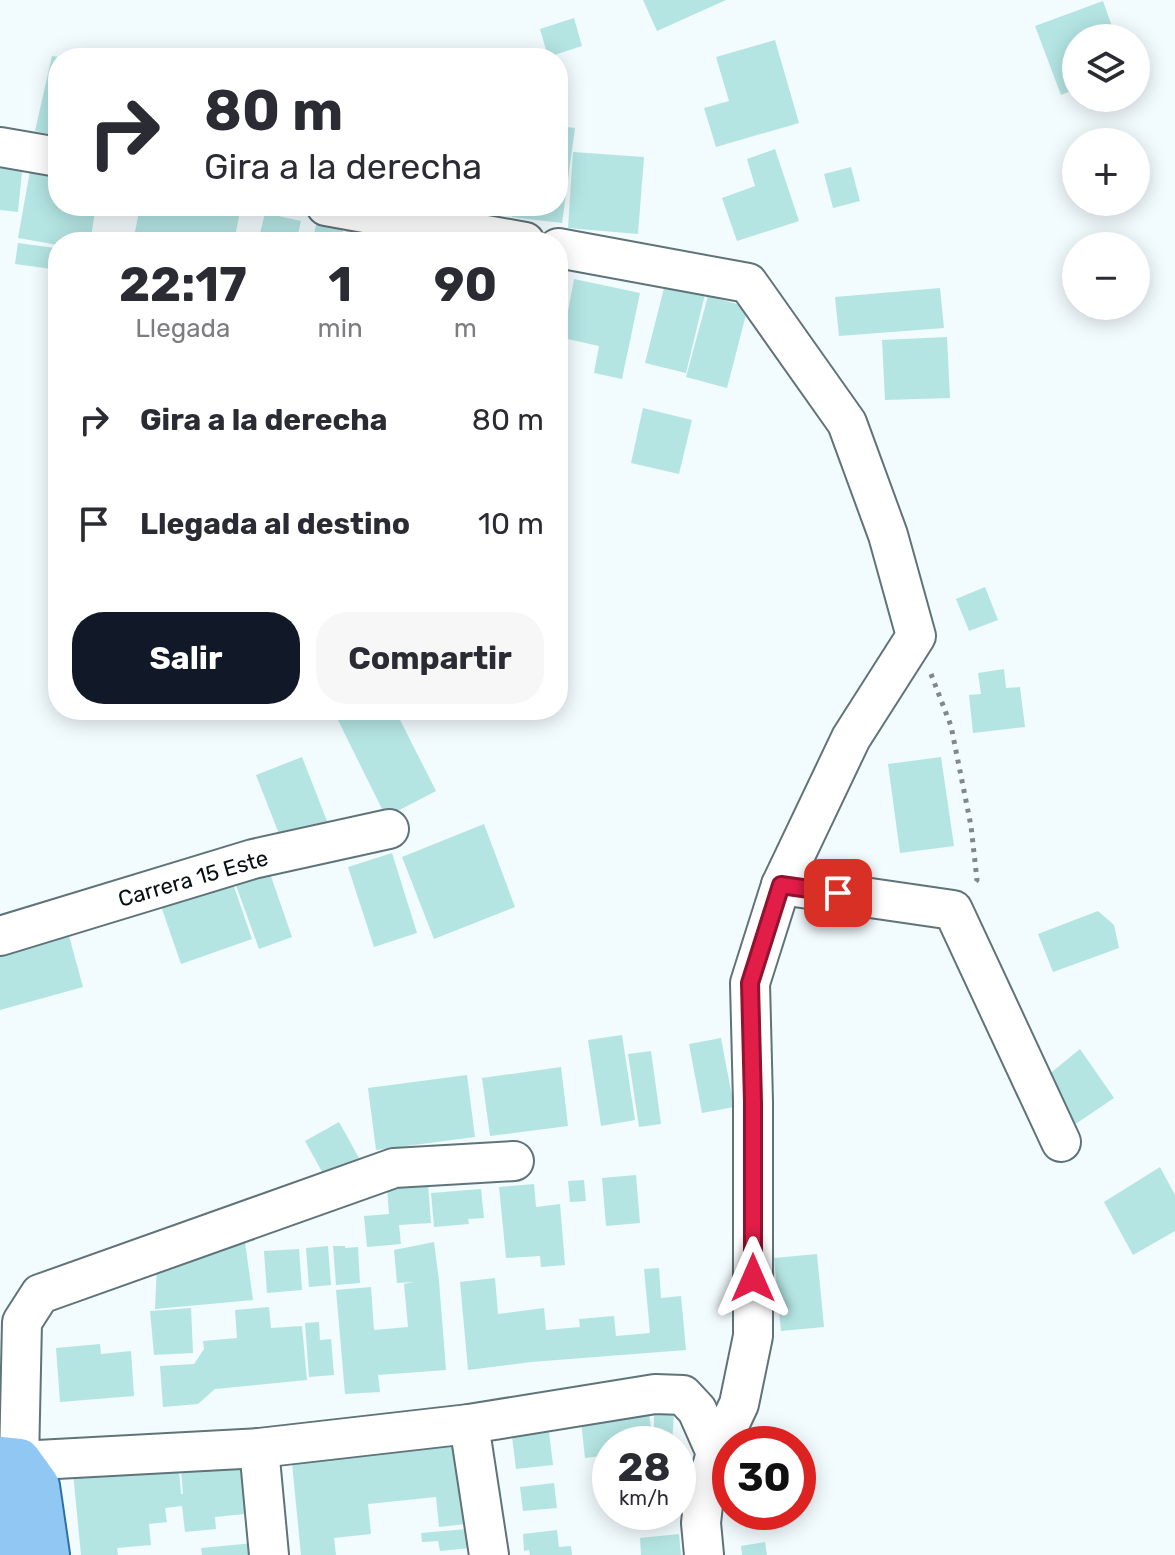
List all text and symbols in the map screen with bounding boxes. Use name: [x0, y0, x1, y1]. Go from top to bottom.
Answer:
map controls: [1062, 24, 1150, 320]
button: layers: [1062, 24, 1150, 112]
text: 80 m: [204, 78, 343, 144]
icon: right: [72, 80, 176, 184]
button: +: [1062, 128, 1150, 216]
text: Gira a la derecha: [204, 145, 482, 188]
button: −: [1062, 232, 1150, 320]
text: 22:17: [119, 256, 247, 313]
text: 1: [328, 256, 352, 313]
text: 90: [434, 256, 497, 313]
text: Llegada: [135, 313, 230, 344]
text: min: [318, 313, 363, 344]
text: m: [454, 313, 477, 344]
icon: right: [72, 398, 116, 442]
text: Gira a la derecha: [140, 402, 387, 438]
text: 80 m: [472, 402, 544, 438]
icon: arrive: [72, 502, 116, 546]
text: Llegada al destino: [140, 506, 410, 542]
text: 10 m: [478, 506, 544, 542]
button: Salir: [72, 612, 300, 704]
button: Compartir: [316, 612, 544, 704]
street label: Carrera 15 Este: [115, 844, 271, 913]
pin: [804, 859, 872, 927]
icon: arrive: [816, 871, 860, 915]
position arrow: [711, 1236, 795, 1320]
speed limit sign: 30: [712, 1426, 816, 1530]
text: 28: [617, 1444, 671, 1491]
text: km/h: [619, 1486, 669, 1510]

